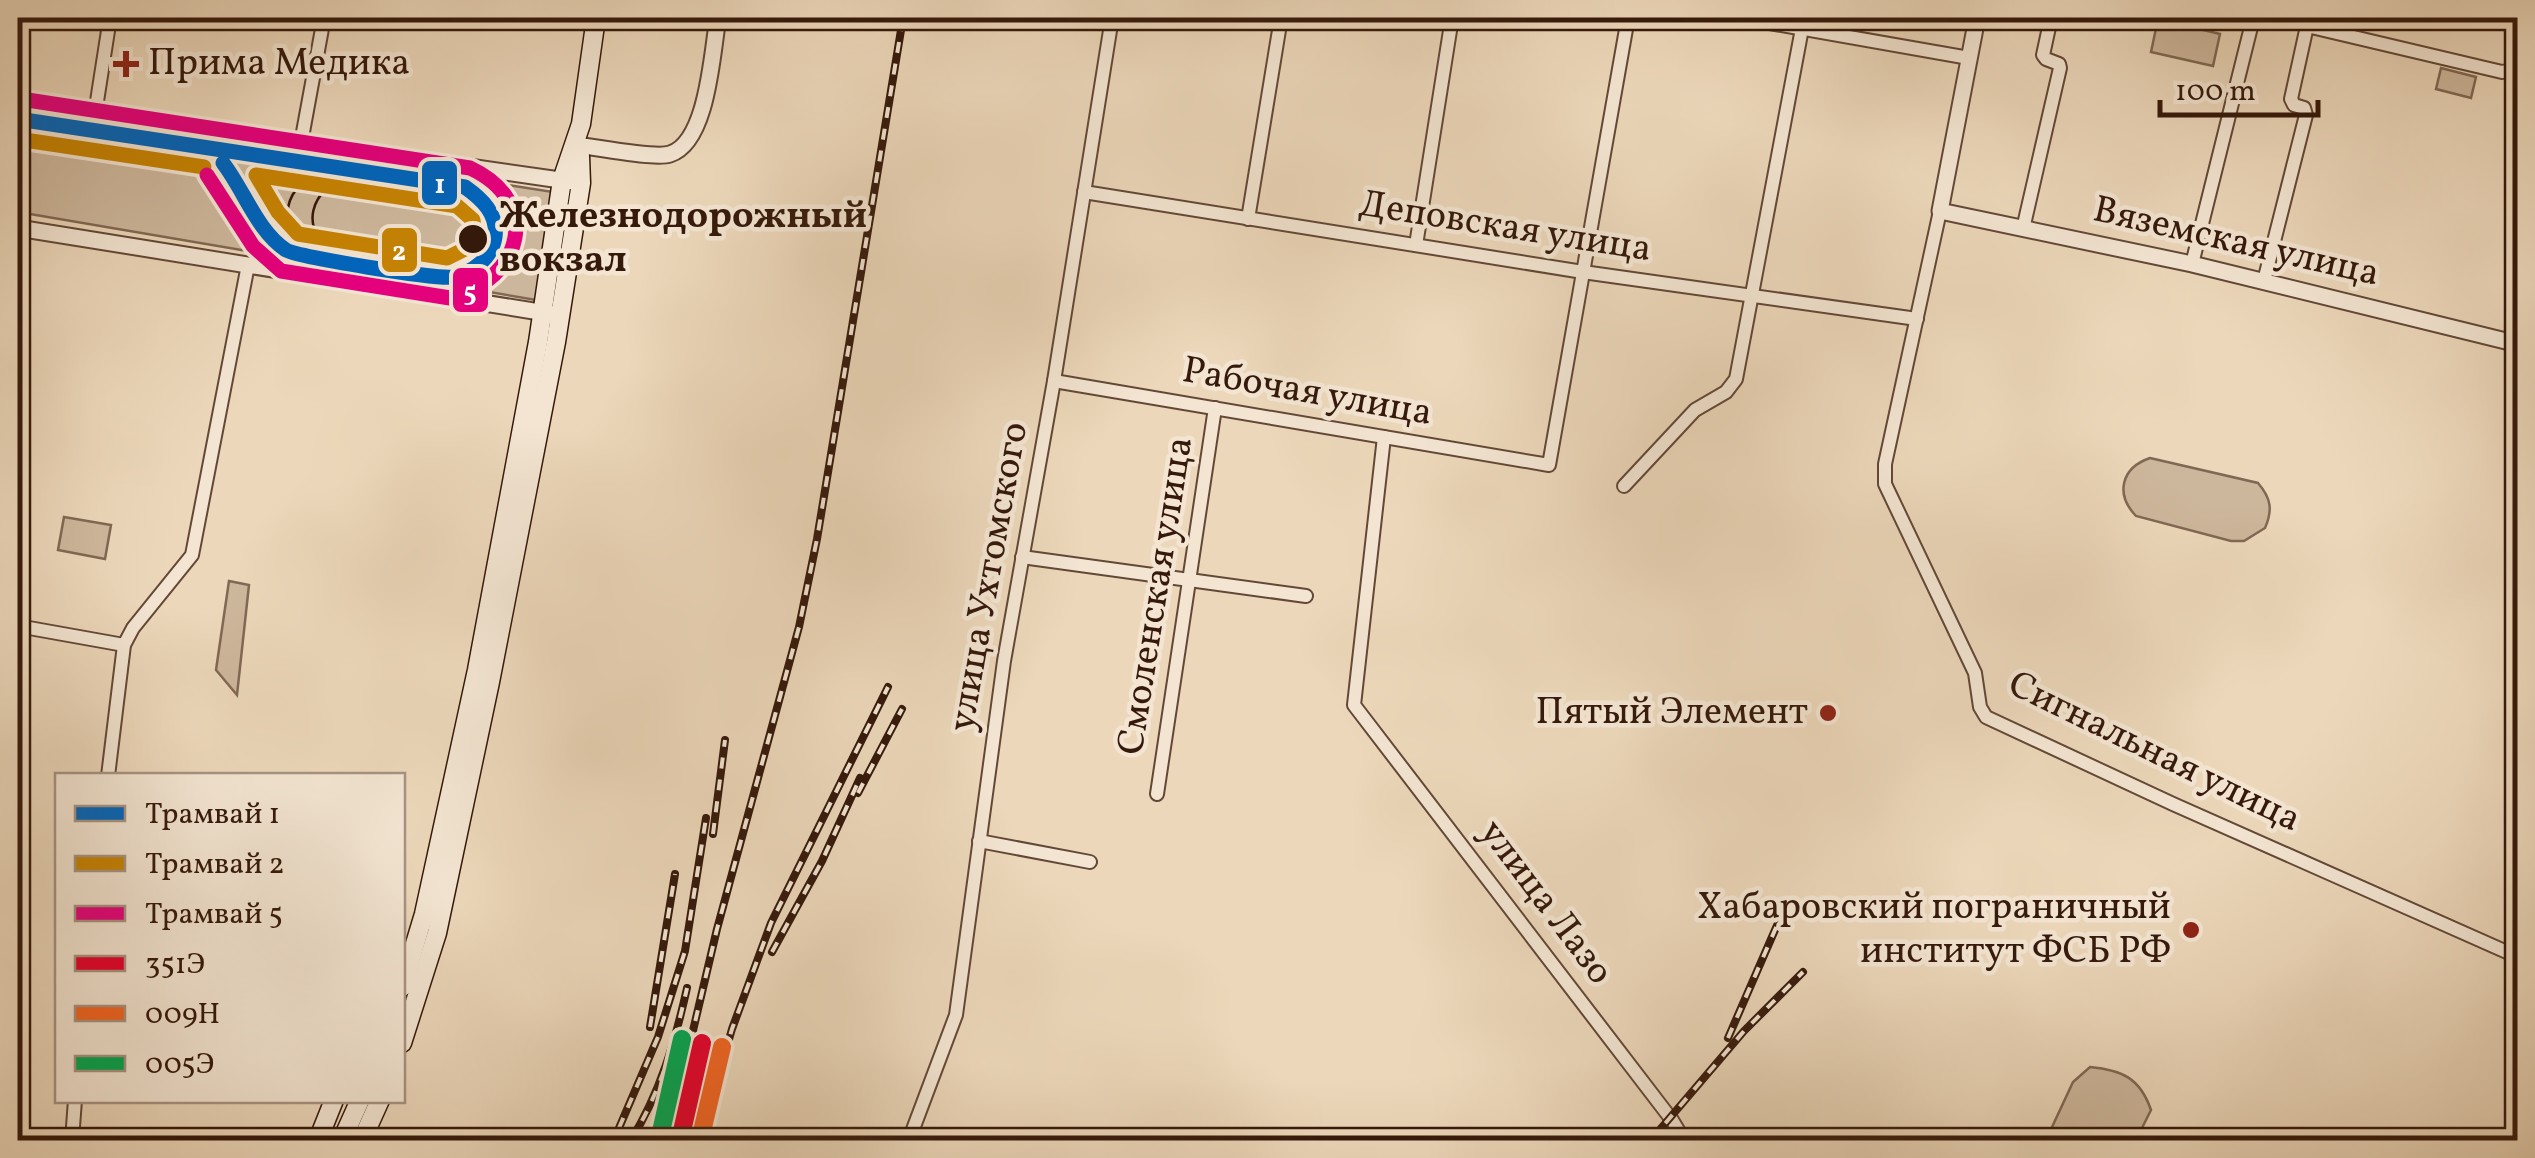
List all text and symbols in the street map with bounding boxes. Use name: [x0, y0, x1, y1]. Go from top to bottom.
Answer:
place label: Прима Медика: [148, 38, 410, 91]
marker: Прима Медика: [113, 51, 139, 77]
scale bar: [2160, 55, 2318, 117]
text: 100 m: [2175, 71, 2256, 113]
line badge: 1: [420, 159, 459, 207]
text: 1: [434, 166, 446, 205]
street label: Деповская улица: [1355, 179, 1655, 277]
street label: Вяземская улица: [2088, 184, 2384, 302]
place label: Железнодорожный вокзал: [499, 191, 867, 288]
marker: Железнодорожный вокзал: [456, 222, 490, 256]
line badge: 2: [380, 226, 419, 274]
text: 2: [392, 233, 406, 272]
line badge: 5: [451, 266, 490, 314]
text: 5: [463, 273, 477, 312]
street label: Рабочая улица: [1178, 345, 1436, 441]
street label: улица Ухтомского: [937, 418, 1043, 736]
street label: Смоленская улица: [1106, 433, 1208, 759]
street label: Сигнальная улица: [1999, 659, 2309, 847]
place label: Пятый Элемент: [1535, 687, 1808, 740]
marker: Пятый Элемент: [1817, 702, 1839, 724]
legend: [55, 773, 405, 1103]
text: Трамвай 1: [145, 794, 280, 836]
street label: улица Лазо: [1465, 809, 1625, 997]
text: Трамвай 2: [145, 844, 285, 886]
place label: Хабаровский пограничный институт ФСБ РФ: [1697, 882, 2171, 979]
text: Трамвай 5: [145, 894, 283, 936]
marker: Хабаровский пограничный институт ФСБ РФ: [2180, 919, 2202, 941]
text: 351Э: [145, 944, 205, 986]
text: 009Н: [145, 994, 220, 1036]
text: 005Э: [145, 1044, 214, 1086]

